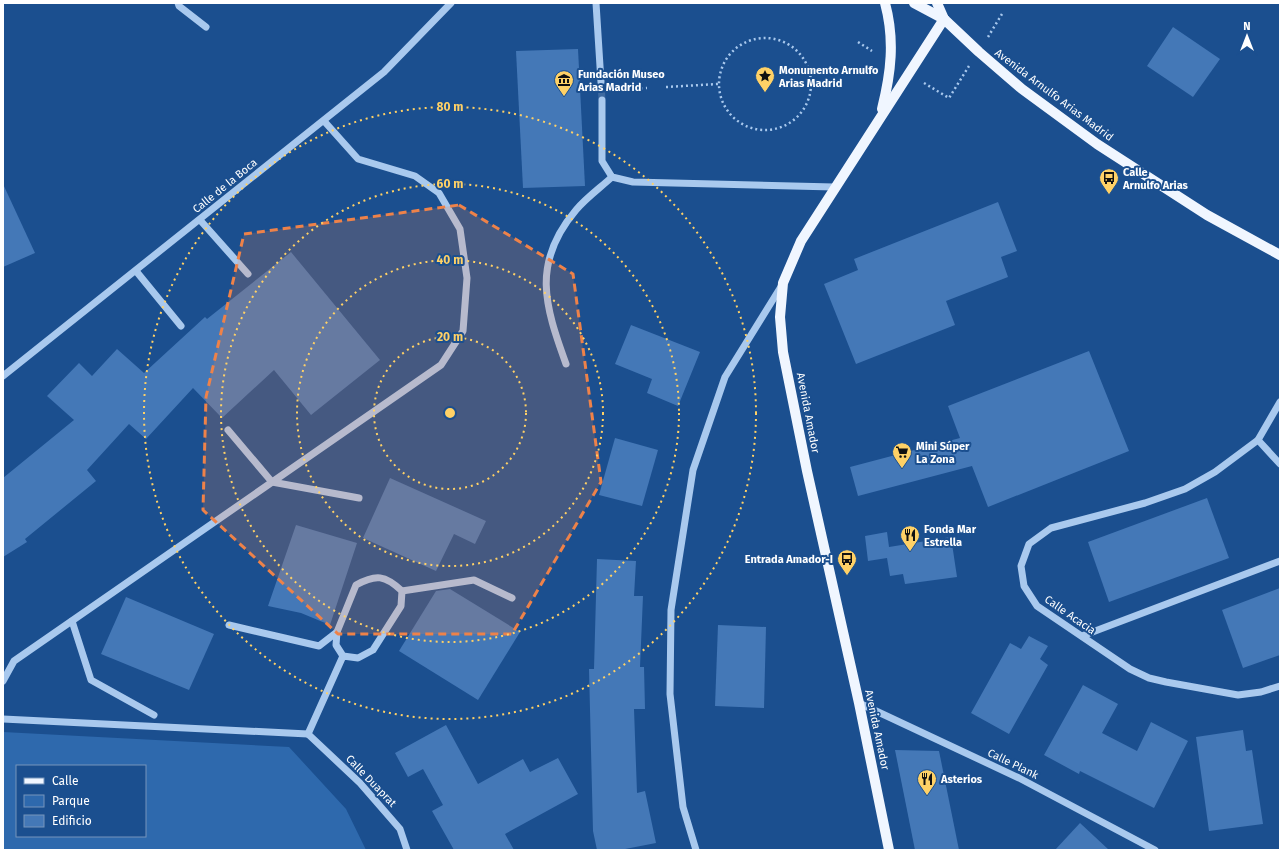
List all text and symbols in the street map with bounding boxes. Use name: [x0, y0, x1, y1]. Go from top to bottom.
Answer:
north arrow: [1227, 16, 1267, 56]
text: N: [1243, 20, 1251, 33]
street label: Avenida Arnulfo Arias Madrid: [992, 46, 1116, 144]
place label: Monumento Arnulfo Arias Madrid: [778, 64, 879, 90]
place icon: Monumento Arnulfo Arias Madrid: [754, 65, 776, 93]
place label: Fundación Museo Arias Madrid: [577, 68, 665, 94]
museum icon: Fundación Museo Arias Madrid: [553, 69, 575, 97]
text: 80 m: [437, 100, 463, 114]
street label: Calle de la Boca: [190, 156, 260, 216]
place label: Calle Arnulfo Arias: [1122, 166, 1189, 192]
bus stop icon: Calle Arnulfo Arias: [1098, 167, 1120, 195]
text: 60 m: [437, 177, 463, 191]
text: 40 m: [437, 253, 463, 267]
text: 20 m: [437, 330, 463, 344]
street label: Avenida Amador: [794, 372, 822, 455]
centre of rings: [443, 406, 457, 420]
place label: Mini Súper La Zona: [916, 440, 970, 466]
supermarket icon: Mini Súper La Zona: [891, 441, 913, 469]
place label: Fonda Mar Estrella: [924, 523, 977, 549]
restaurant icon: Fonda Mar Estrella: [899, 524, 921, 552]
bus stop icon: Entrada Amador-I: [836, 548, 858, 576]
place label: Entrada Amador-I: [745, 553, 833, 566]
street label: Calle Acacia: [1042, 593, 1098, 637]
street label: Avenida Amador: [862, 689, 892, 772]
street label: Calle Plank: [986, 746, 1041, 782]
street label: Calle Duaprat: [343, 752, 399, 810]
legend: [16, 765, 146, 837]
restaurant icon: Asterios: [916, 768, 938, 796]
place label: Asterios: [940, 773, 983, 786]
text: Calle: [52, 774, 79, 788]
text: Parque: [52, 794, 90, 808]
text: Edificio: [52, 814, 92, 828]

